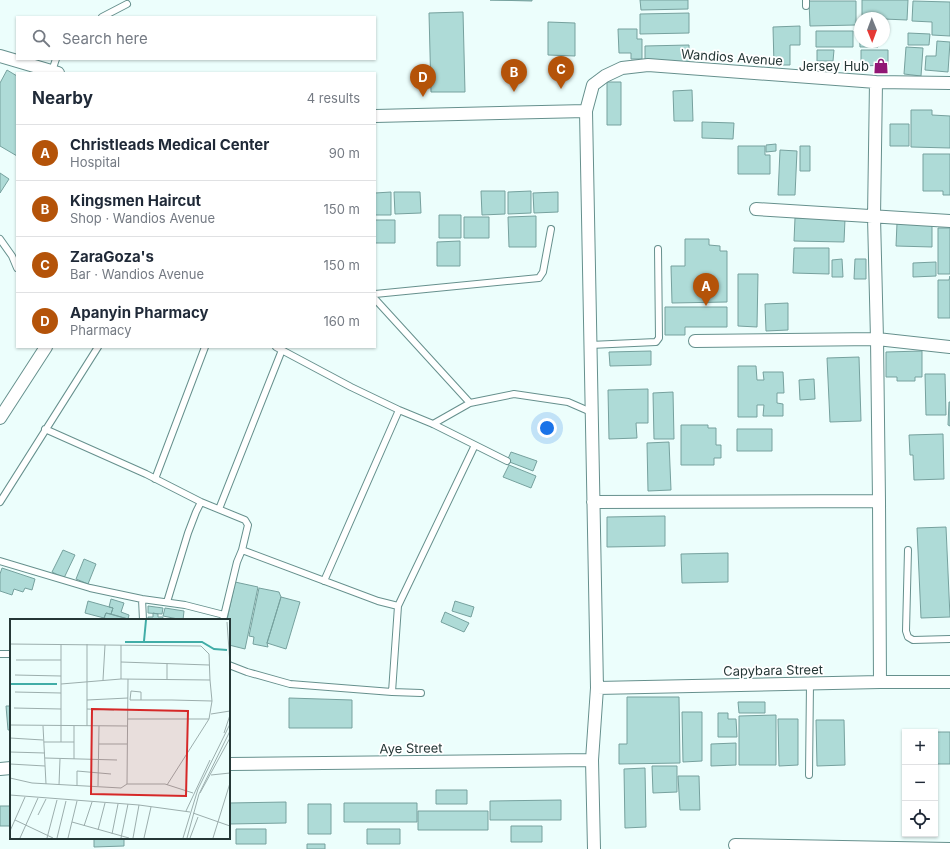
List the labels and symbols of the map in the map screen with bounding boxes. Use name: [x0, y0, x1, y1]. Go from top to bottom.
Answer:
north arrow: [854, 12, 890, 48]
street label: Wandios Avenue: [680, 45, 784, 69]
pin: C: [548, 56, 574, 89]
shop icon: Jersey Hub: [872, 57, 890, 75]
place label: Jersey Hub: [799, 58, 869, 74]
pin: B: [501, 59, 527, 92]
pin: D: [410, 64, 436, 97]
pin: A: [693, 273, 719, 306]
your location: [537, 418, 557, 438]
inset map: [10, 619, 230, 839]
street label: Capybara Street: [723, 661, 823, 679]
street label: Aye Street: [379, 739, 443, 757]

